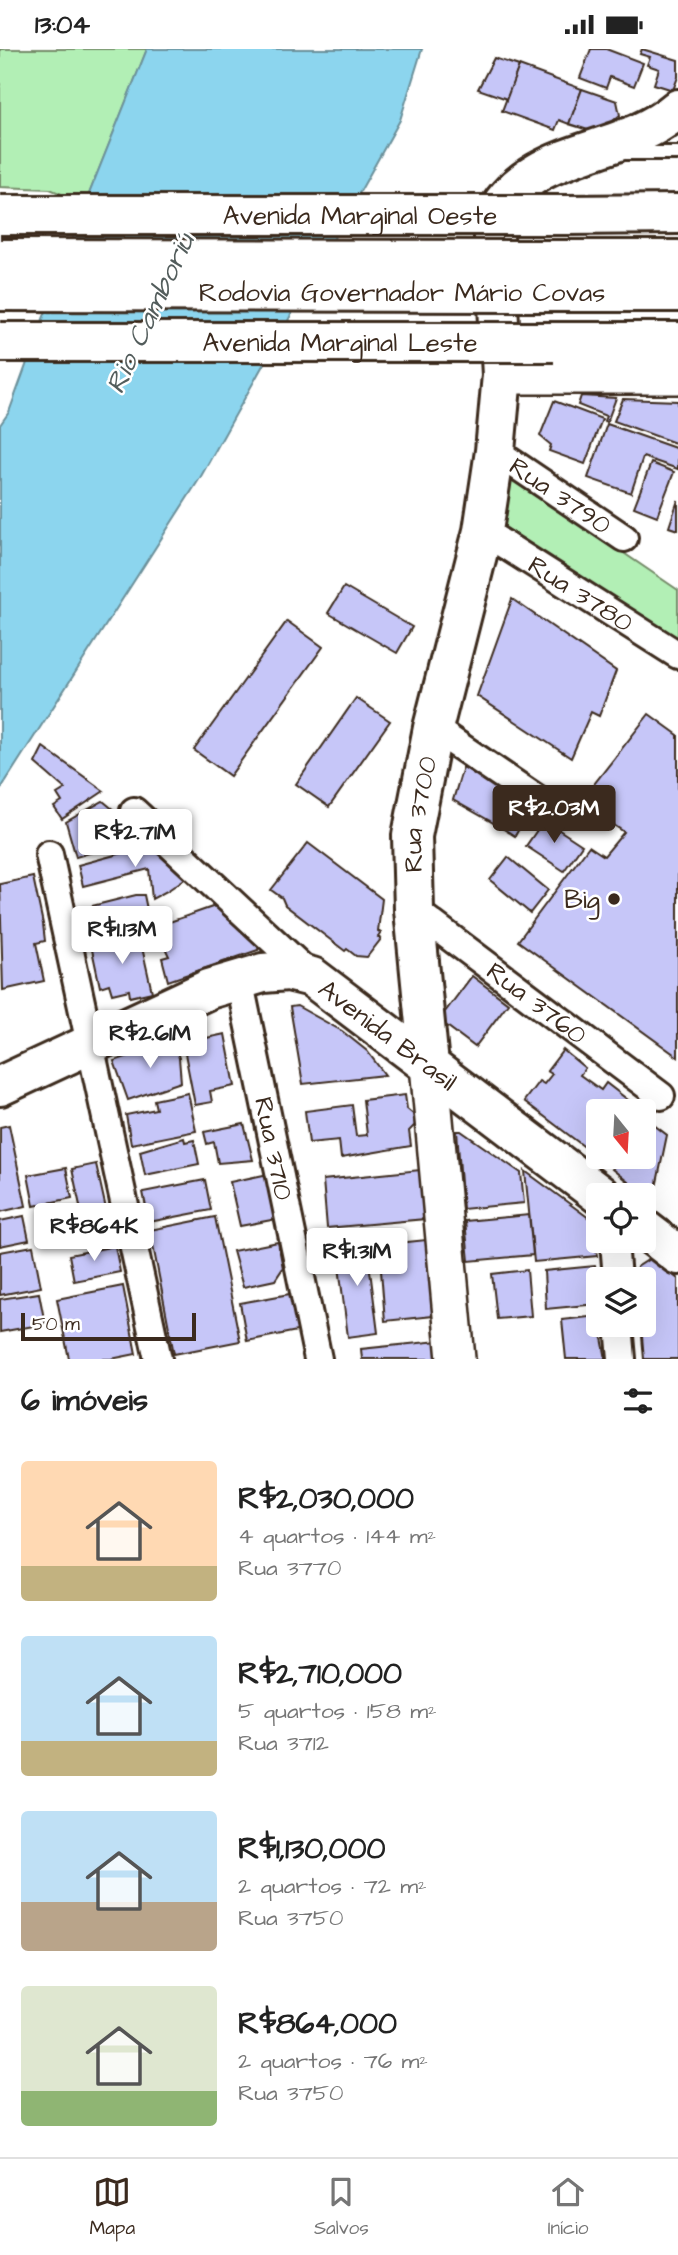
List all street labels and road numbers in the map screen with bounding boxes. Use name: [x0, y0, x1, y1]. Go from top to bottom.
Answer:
street label: Avenida Marginal Oeste: [223, 198, 497, 236]
street label: Rodovia Governador Mário Covas: [199, 275, 605, 311]
street label: Avenida Marginal Leste: [202, 325, 478, 363]
street label: Rua 3790: [502, 449, 618, 543]
street label: Rua 3780: [521, 547, 640, 641]
street label: Rua 3700: [394, 753, 446, 873]
street label: Rua 3760: [479, 954, 594, 1053]
street label: Avenida Brasil: [311, 971, 464, 1100]
street label: Rua 3710: [245, 1094, 301, 1203]

